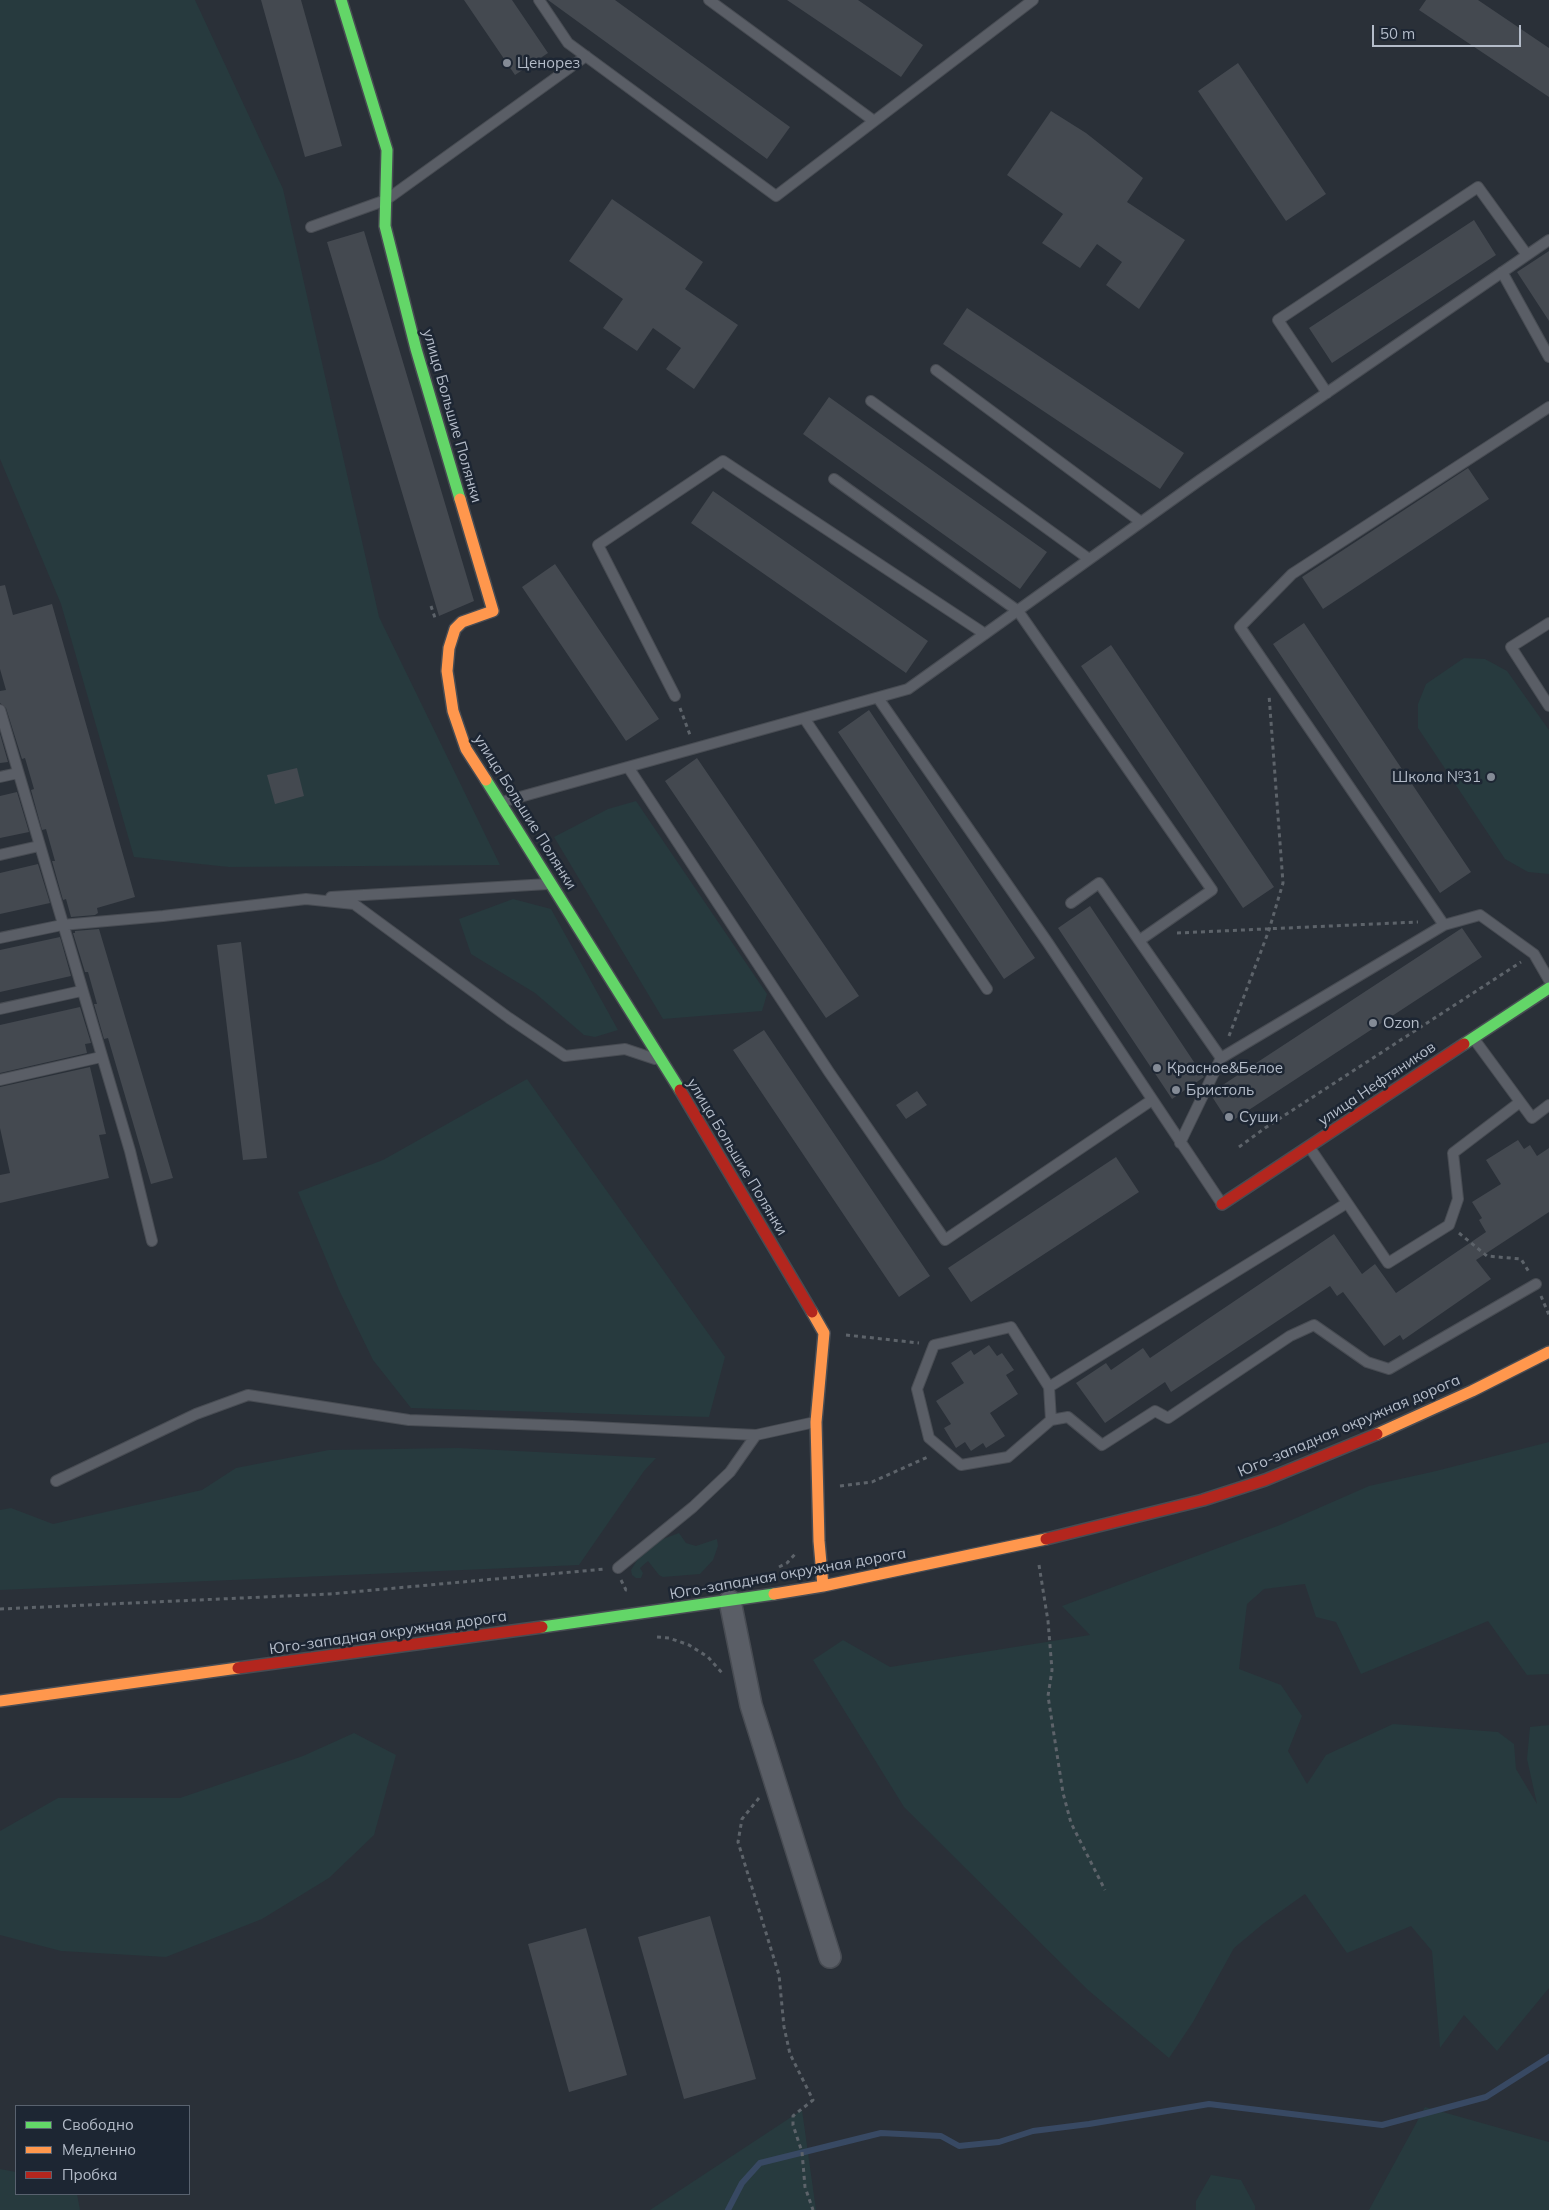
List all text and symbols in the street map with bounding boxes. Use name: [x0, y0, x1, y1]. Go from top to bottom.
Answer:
scale bar: [1374, 15, 1523, 47]
text: 50 m: [1380, 24, 1415, 43]
place label: Ценорез: [517, 54, 580, 72]
marker: Ценорез: [501, 57, 513, 69]
street label: улица Большие Полянки: [419, 327, 485, 505]
street label: улица Большие Полянки: [470, 731, 580, 893]
place label: Школа №31: [1392, 768, 1481, 786]
marker: Школа №31: [1485, 771, 1497, 783]
place label: Ozon: [1383, 1014, 1420, 1032]
marker: Ozon: [1367, 1017, 1379, 1029]
street label: улица Нефтяников: [1315, 1038, 1439, 1130]
place label: Красное&Белое: [1167, 1059, 1283, 1077]
marker: Красное&Белое: [1151, 1062, 1163, 1074]
street label: улица Большие Полянки: [683, 1075, 791, 1239]
place label: Бристоль: [1186, 1081, 1254, 1099]
marker: Бристоль: [1170, 1084, 1182, 1096]
place label: Суши: [1239, 1108, 1278, 1126]
marker: Суши: [1223, 1111, 1235, 1123]
street label: Юго-западная окружная дорога: [1235, 1371, 1463, 1481]
street label: Юго-западная окружная дорога: [668, 1544, 908, 1604]
street label: Юго-западная окружная дорога: [268, 1607, 508, 1659]
legend: [15, 2105, 190, 2195]
text: Свободно: [62, 2115, 134, 2134]
text: Медленно: [62, 2140, 136, 2159]
text: Пробка: [62, 2165, 117, 2184]

